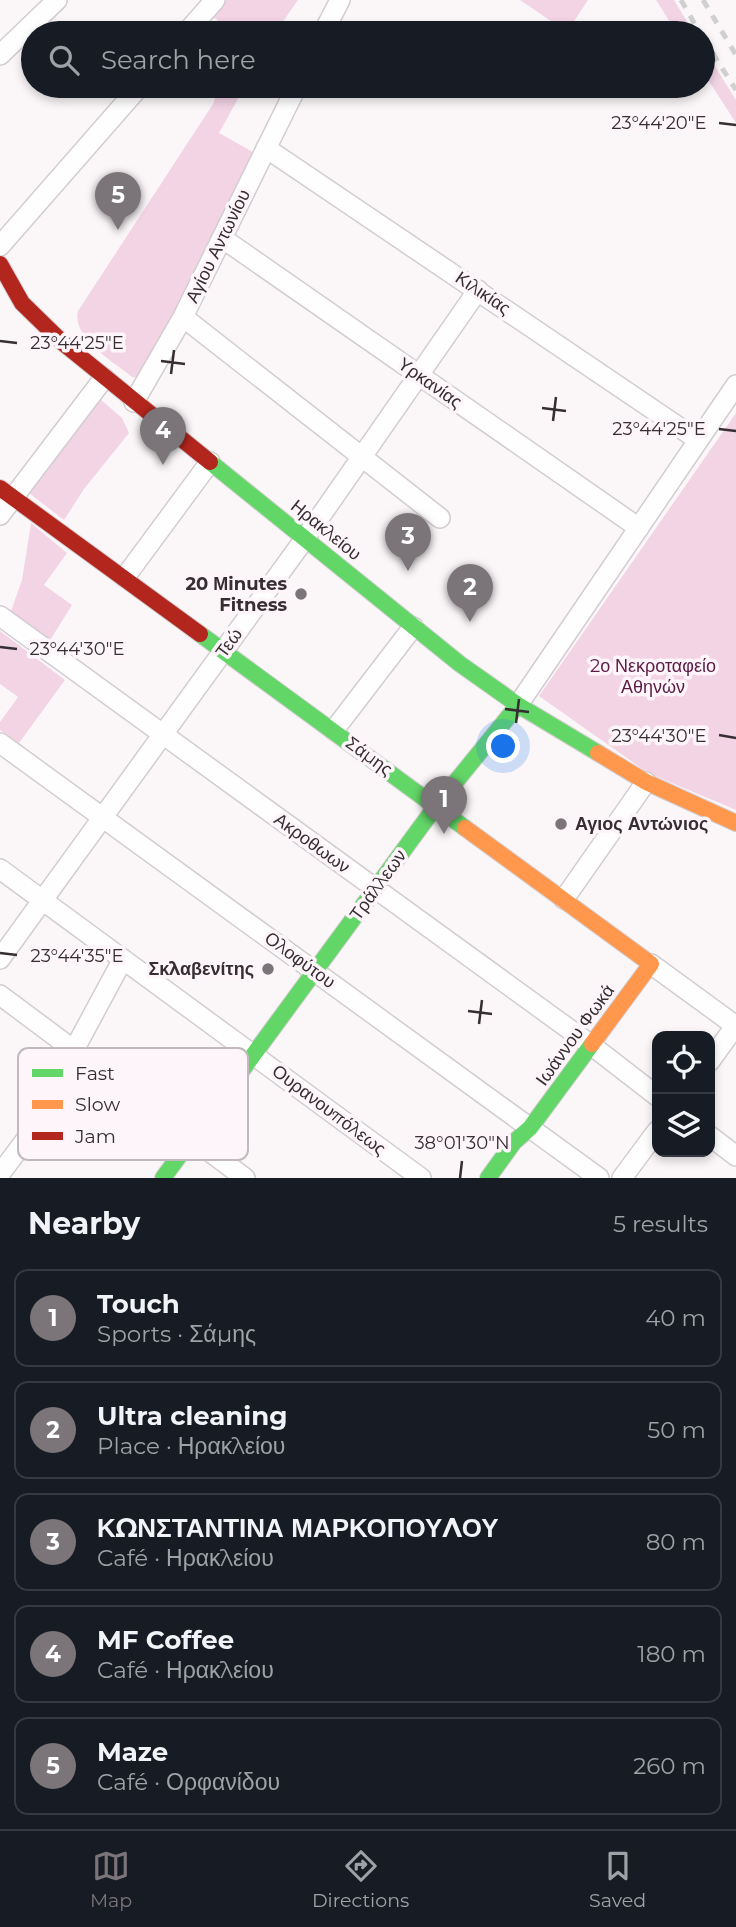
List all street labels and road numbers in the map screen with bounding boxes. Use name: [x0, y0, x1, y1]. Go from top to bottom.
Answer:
street label: Αγίου Αντωνίου: [181, 186, 255, 306]
street label: Κιλικίας: [451, 267, 515, 320]
street label: Υρκανίας: [394, 353, 467, 413]
street label: Ηρακλείου: [286, 495, 366, 565]
street label: Τεώ: [211, 624, 247, 662]
street label: Σάμης: [341, 732, 397, 780]
street label: Ακροθωων: [270, 808, 354, 878]
street label: Τράλλεων: [345, 845, 411, 925]
street label: Ολοφύτου: [260, 927, 340, 993]
street label: Ιωάννου Φωκά: [531, 980, 619, 1090]
street label: Ουρανουπόλεως: [268, 1060, 391, 1160]

